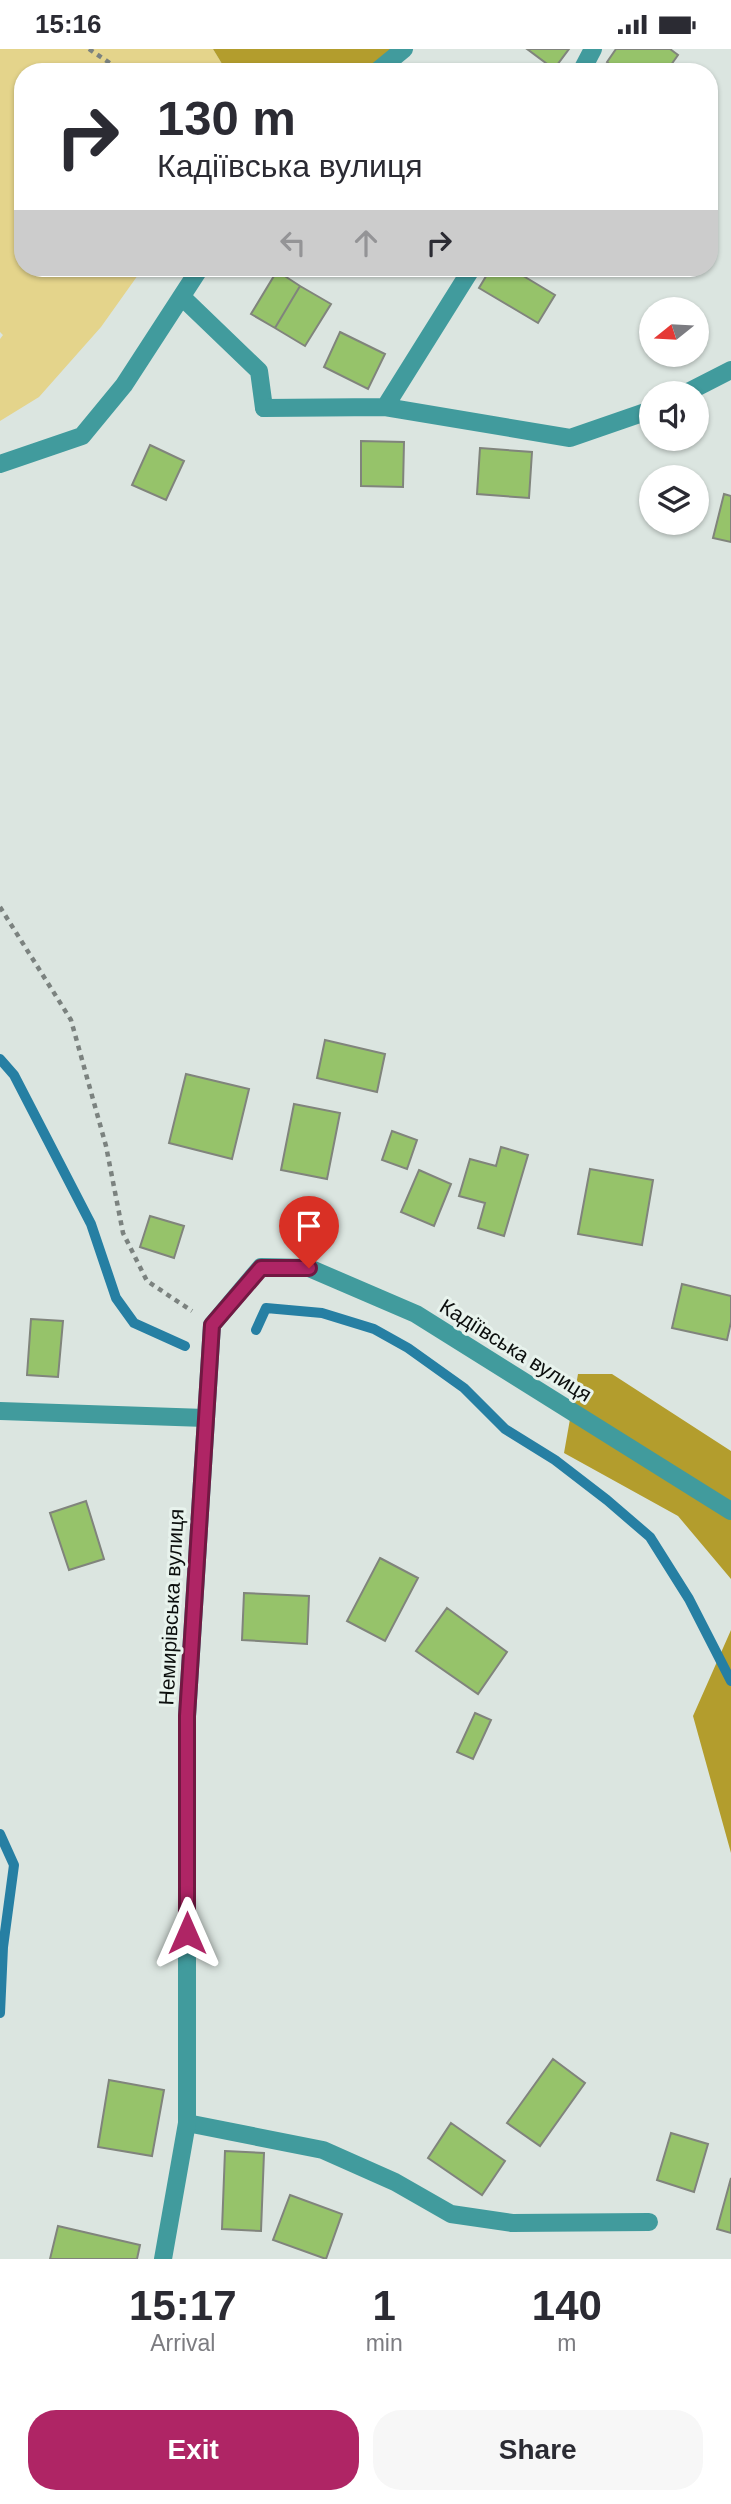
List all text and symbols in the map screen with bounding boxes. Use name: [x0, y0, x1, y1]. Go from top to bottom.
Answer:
text: 15:16: [35, 9, 102, 39]
icon: right: [42, 91, 133, 182]
text: 130 m: [157, 91, 296, 145]
text: Кадіївська вулиця: [157, 148, 423, 184]
icon: left: [274, 224, 312, 262]
icon: ahead: [347, 224, 385, 262]
icon: right: [420, 224, 458, 262]
north arrow: [639, 297, 709, 367]
map controls: [639, 297, 709, 535]
button: sound: [639, 381, 709, 451]
button: layers: [639, 465, 709, 535]
pin: [279, 1196, 339, 1268]
icon: arrive: [290, 1207, 328, 1245]
street label: Кадіївська вулиця: [436, 1294, 596, 1406]
street label: Немирівська вулиця: [154, 1508, 188, 1706]
position arrow: [150, 1896, 224, 1970]
text: 15:17: [129, 2282, 237, 2329]
text: 1: [372, 2282, 396, 2329]
text: 140: [532, 2282, 602, 2329]
text: Arrival: [150, 2330, 215, 2356]
text: min: [366, 2330, 403, 2356]
text: m: [557, 2330, 576, 2356]
button: Exit: [28, 2410, 359, 2490]
button: Share: [373, 2410, 703, 2490]

